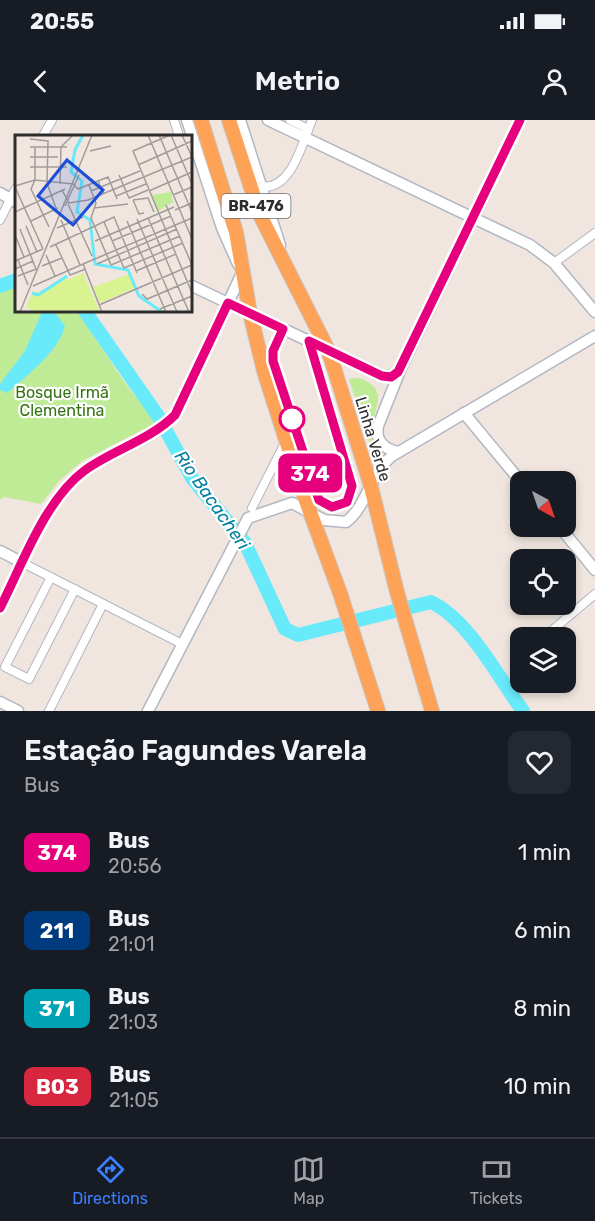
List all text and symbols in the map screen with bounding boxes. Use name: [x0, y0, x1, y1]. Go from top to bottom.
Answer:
text: 20:55: [30, 8, 94, 35]
icon: back: [24, 65, 57, 98]
text: Metrio: [255, 65, 340, 97]
icon: person: [538, 65, 571, 98]
inset map: [15, 135, 192, 312]
road number: BR-476: [222, 194, 290, 218]
park label: Bosque Irmã Clementina: [15, 383, 109, 420]
street label: Linha Verde: [351, 394, 395, 484]
unlabelled marker: [279, 406, 305, 432]
water label: Rio Bacacheri: [170, 446, 255, 554]
line badge: 374: [276, 454, 344, 492]
text: 374: [290, 461, 330, 486]
north arrow: [510, 471, 576, 537]
map controls: [510, 471, 576, 693]
button: locate: [510, 549, 576, 615]
button: layers: [510, 627, 576, 693]
button: heart: [508, 731, 571, 794]
text: Estação Fagundes Varela: [24, 734, 367, 767]
text: Bus: [24, 773, 60, 797]
text: Bus: [108, 827, 150, 854]
text: 1 min: [518, 839, 571, 866]
text: 374: [37, 840, 77, 865]
text: 20:56: [108, 854, 162, 878]
text: Bus: [108, 905, 150, 932]
text: 6 min: [514, 917, 571, 944]
text: 211: [40, 918, 74, 943]
text: 21:01: [108, 932, 155, 956]
text: Bus: [108, 983, 150, 1010]
text: 8 min: [513, 995, 571, 1022]
text: 371: [39, 996, 75, 1021]
text: 21:03: [108, 1010, 158, 1034]
text: Bus: [109, 1061, 151, 1088]
text: 10 min: [504, 1073, 571, 1100]
text: B03: [36, 1074, 79, 1099]
text: 21:05: [109, 1088, 159, 1112]
tab: Directions: [72, 1153, 148, 1208]
tab: Map: [292, 1153, 325, 1208]
tab: Tickets: [470, 1153, 523, 1208]

